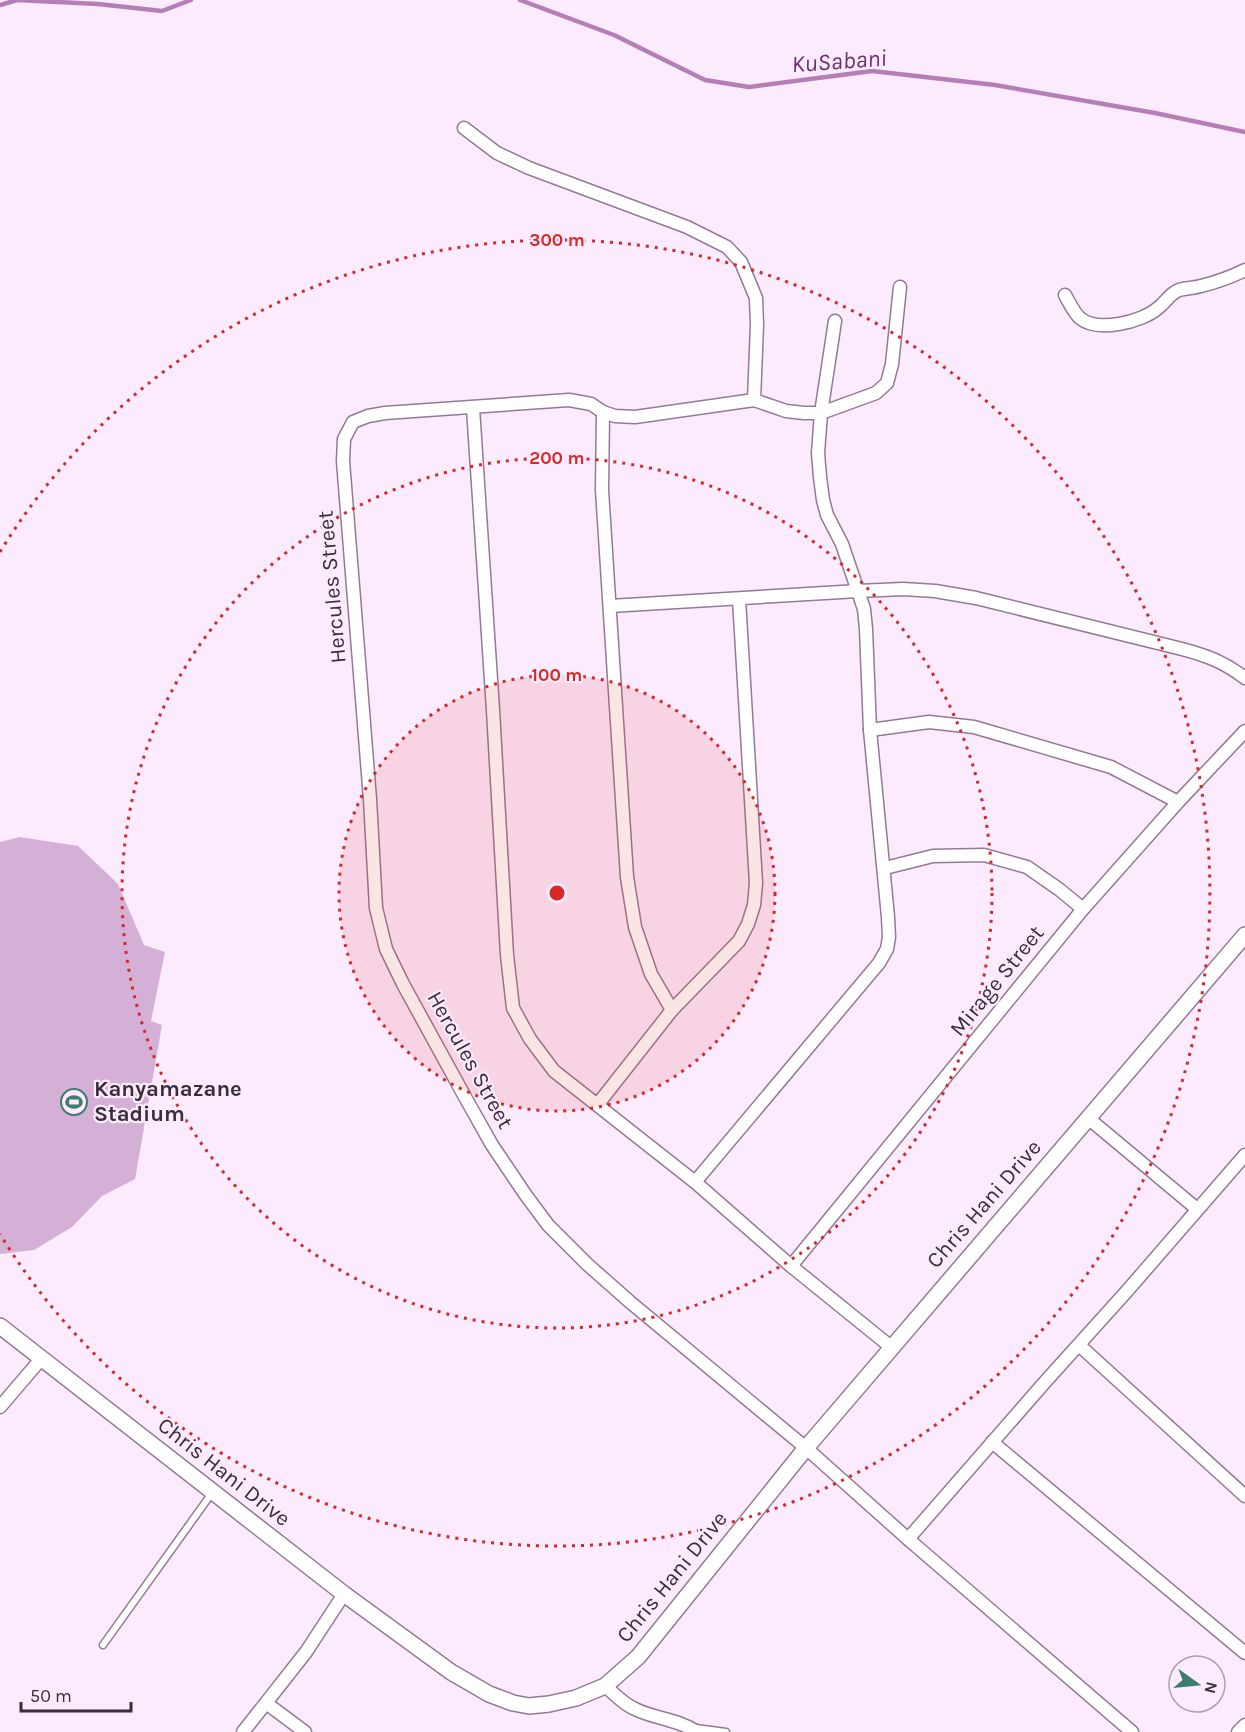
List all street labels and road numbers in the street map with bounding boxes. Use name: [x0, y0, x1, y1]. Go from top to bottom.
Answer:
street label: Hercules Street: [312, 510, 352, 664]
street label: Mirage Street: [945, 921, 1049, 1041]
street label: Hercules Street: [421, 987, 519, 1133]
street label: Chris Hani Drive: [921, 1135, 1047, 1273]
street label: Chris Hani Drive: [152, 1412, 296, 1532]
street label: Chris Hani Drive: [611, 1506, 733, 1648]

